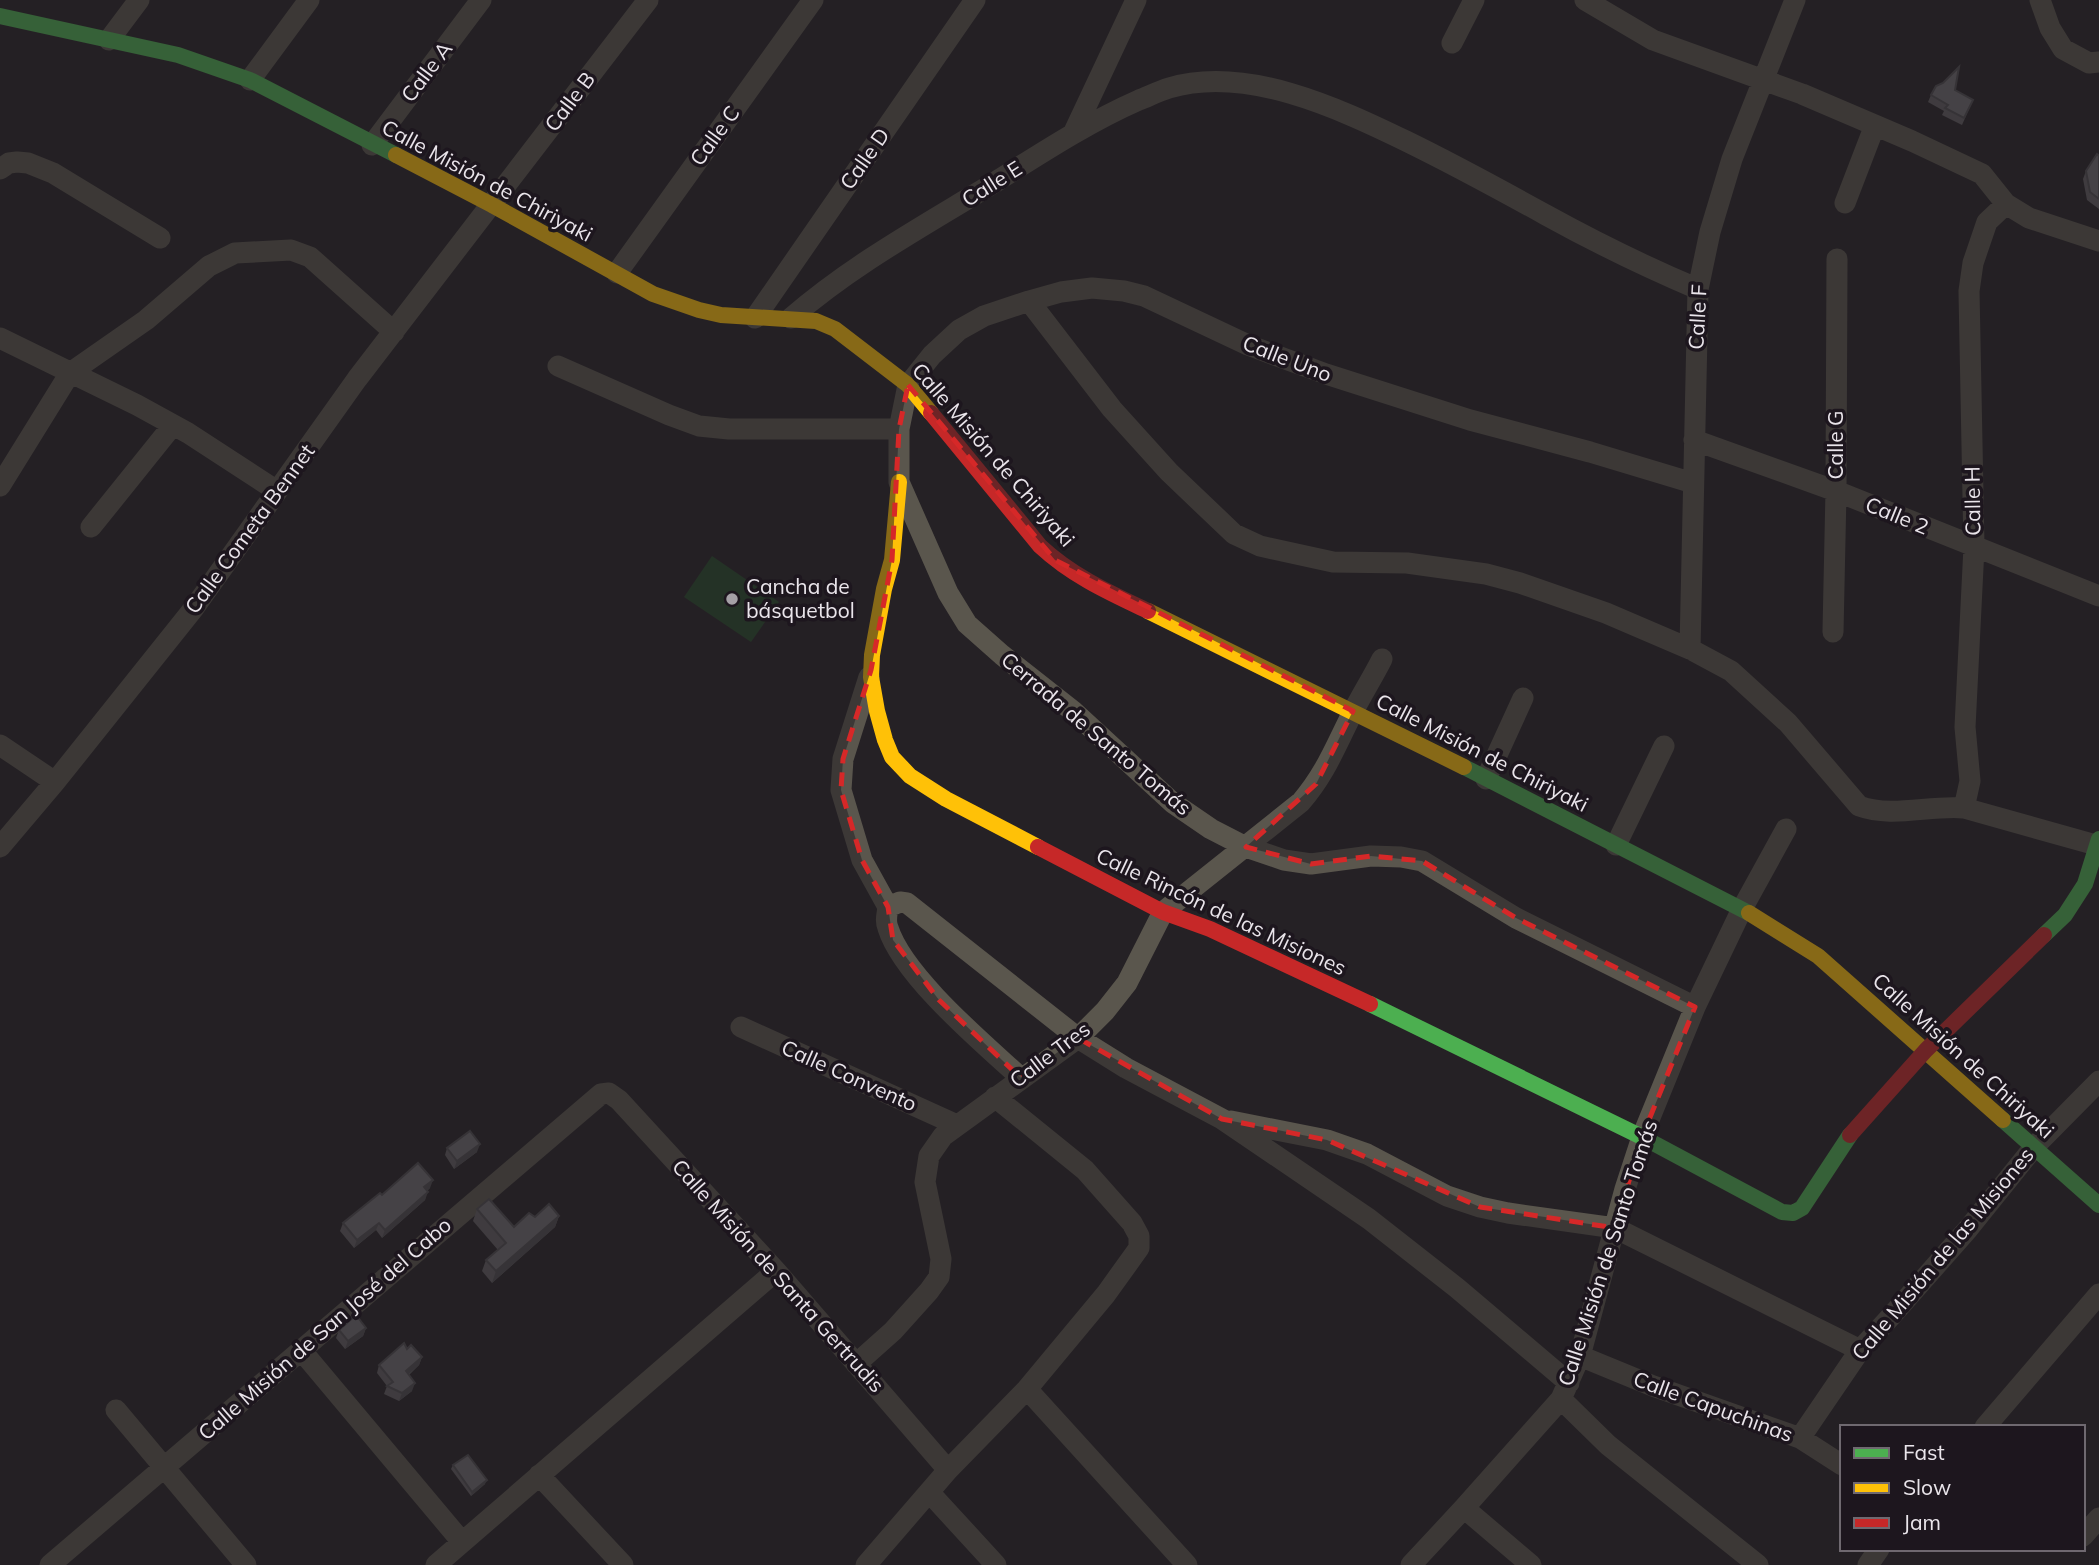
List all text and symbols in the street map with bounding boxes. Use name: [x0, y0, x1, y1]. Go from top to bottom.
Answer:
street label: Calle A: [395, 36, 458, 107]
street label: Calle B: [538, 66, 600, 136]
street label: Calle C: [684, 100, 745, 171]
street label: Calle Misión de Chiriyaki: [378, 114, 597, 247]
street label: Calle D: [834, 123, 895, 194]
street label: Calle E: [957, 155, 1026, 212]
street label: Calle F: [1682, 283, 1712, 350]
street label: Calle Uno: [1239, 329, 1336, 387]
street label: Calle Misión de Chiriyaki: [907, 357, 1081, 552]
street label: Calle G: [1822, 411, 1848, 479]
street label: Calle Cometa Bennet: [179, 438, 320, 618]
street label: Calle H: [1958, 466, 1986, 536]
street label: Calle 2: [1862, 491, 1933, 540]
place label: Cancha de básquetbol: [746, 573, 855, 623]
marker: Cancha de básquetbol: [724, 591, 740, 607]
street label: Cerrada de Santo Tomás: [996, 646, 1197, 820]
street label: Calle Misión de Chiriyaki: [1372, 687, 1593, 817]
street label: Calle Rincón de las Misiones: [1092, 842, 1351, 981]
street label: Calle Misión de Chiriyaki: [1868, 967, 2060, 1144]
street label: Calle Tres: [1004, 1016, 1095, 1093]
street label: Calle Convento: [778, 1034, 921, 1117]
street label: Calle Misión de Santo Tomás: [1552, 1116, 1662, 1389]
street label: Calle Misión de las Misiones: [1846, 1142, 2039, 1365]
street label: Calle Misión de Santa Gertrudis: [667, 1153, 890, 1397]
street label: Calle Misión de San José del Cabo: [193, 1211, 456, 1445]
street label: Calle Capuchinas: [1630, 1365, 1797, 1447]
legend: [1840, 1425, 2085, 1551]
text: Fast: [1903, 1439, 1945, 1465]
text: Slow: [1903, 1474, 1951, 1500]
text: Jam: [1903, 1509, 1941, 1535]

